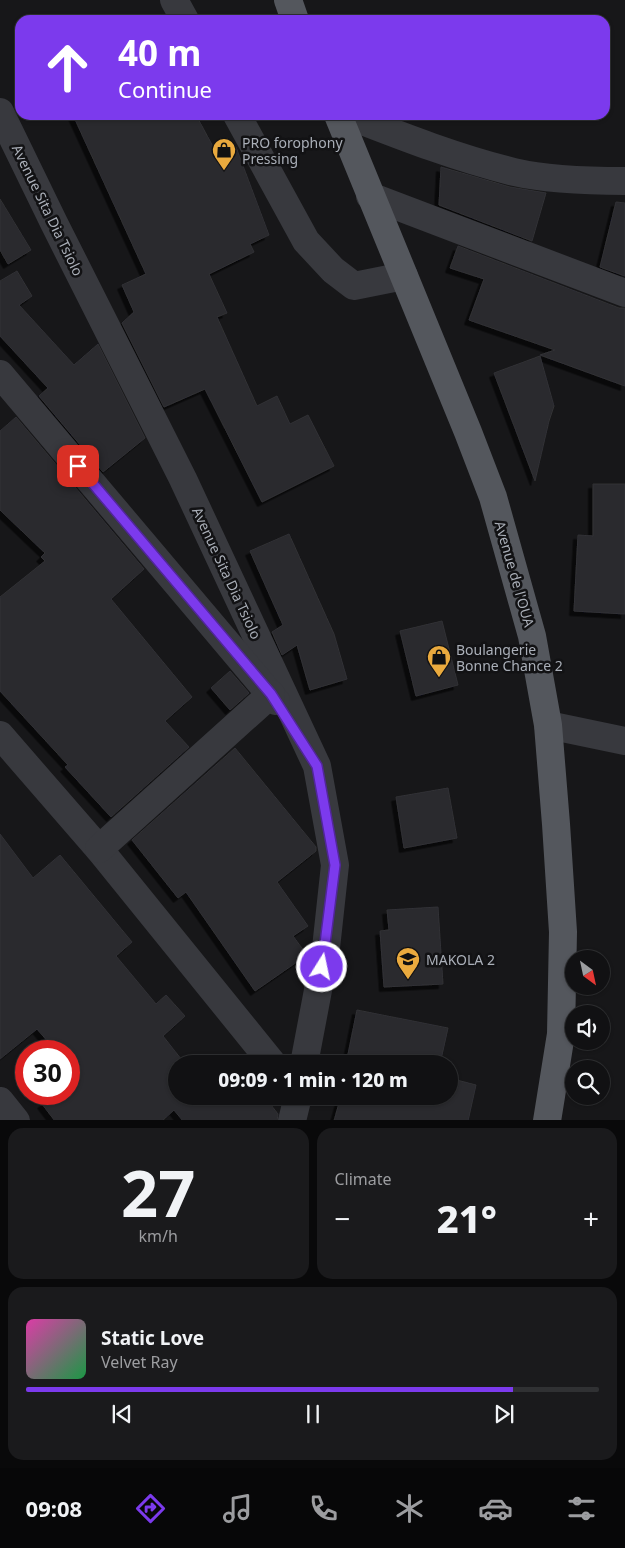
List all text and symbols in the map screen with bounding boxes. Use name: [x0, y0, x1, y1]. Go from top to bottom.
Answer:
text: 40 m: [118, 29, 201, 76]
icon: ahead: [35, 35, 100, 100]
text: Continue: [118, 74, 212, 104]
place label: PRO forophony Pressing: [242, 133, 343, 168]
shop icon: PRO forophony Pressing: [211, 137, 237, 171]
street label: Avenue Sita Dia Tsiolo: [8, 141, 88, 279]
pin: [57, 445, 99, 487]
icon: arrive: [64, 452, 92, 480]
street label: Avenue Sita Dia Tsiolo: [188, 504, 266, 642]
street label: Avenue de l'OUA: [491, 519, 539, 629]
place label: Boulangerie Bonne Chance 2: [456, 640, 563, 675]
shop icon: Boulangerie Bonne Chance 2: [426, 644, 452, 678]
position arrow: [295, 940, 347, 992]
school or university icon: MAKOLA 2: [395, 946, 421, 980]
place label: MAKOLA 2: [426, 950, 495, 969]
north arrow: [565, 950, 610, 995]
map controls: [565, 950, 610, 1105]
button: sound: [565, 1005, 610, 1050]
speed limit sign: 30: [15, 1040, 80, 1105]
button: search: [565, 1060, 610, 1105]
text: 09:09 · 1 min · 120 m: [218, 1067, 408, 1093]
text: 27: [121, 1148, 195, 1236]
text: Climate: [335, 1168, 392, 1190]
text: 21°: [437, 1192, 497, 1244]
text: −: [335, 1199, 351, 1237]
text: +: [583, 1199, 599, 1237]
text: km/h: [139, 1225, 178, 1247]
text: Static Love: [101, 1325, 204, 1351]
text: Velvet Ray: [101, 1351, 178, 1373]
icon: previous: [108, 1400, 136, 1428]
icon: pause: [299, 1400, 327, 1428]
icon: next: [490, 1400, 518, 1428]
icon: directions: [133, 1491, 168, 1526]
icon: music: [220, 1491, 255, 1526]
icon: phone: [306, 1491, 341, 1526]
icon: climate: [392, 1491, 427, 1526]
icon: car: [478, 1491, 513, 1526]
icon: filters: [564, 1491, 599, 1526]
text: 09:08: [26, 1493, 82, 1523]

